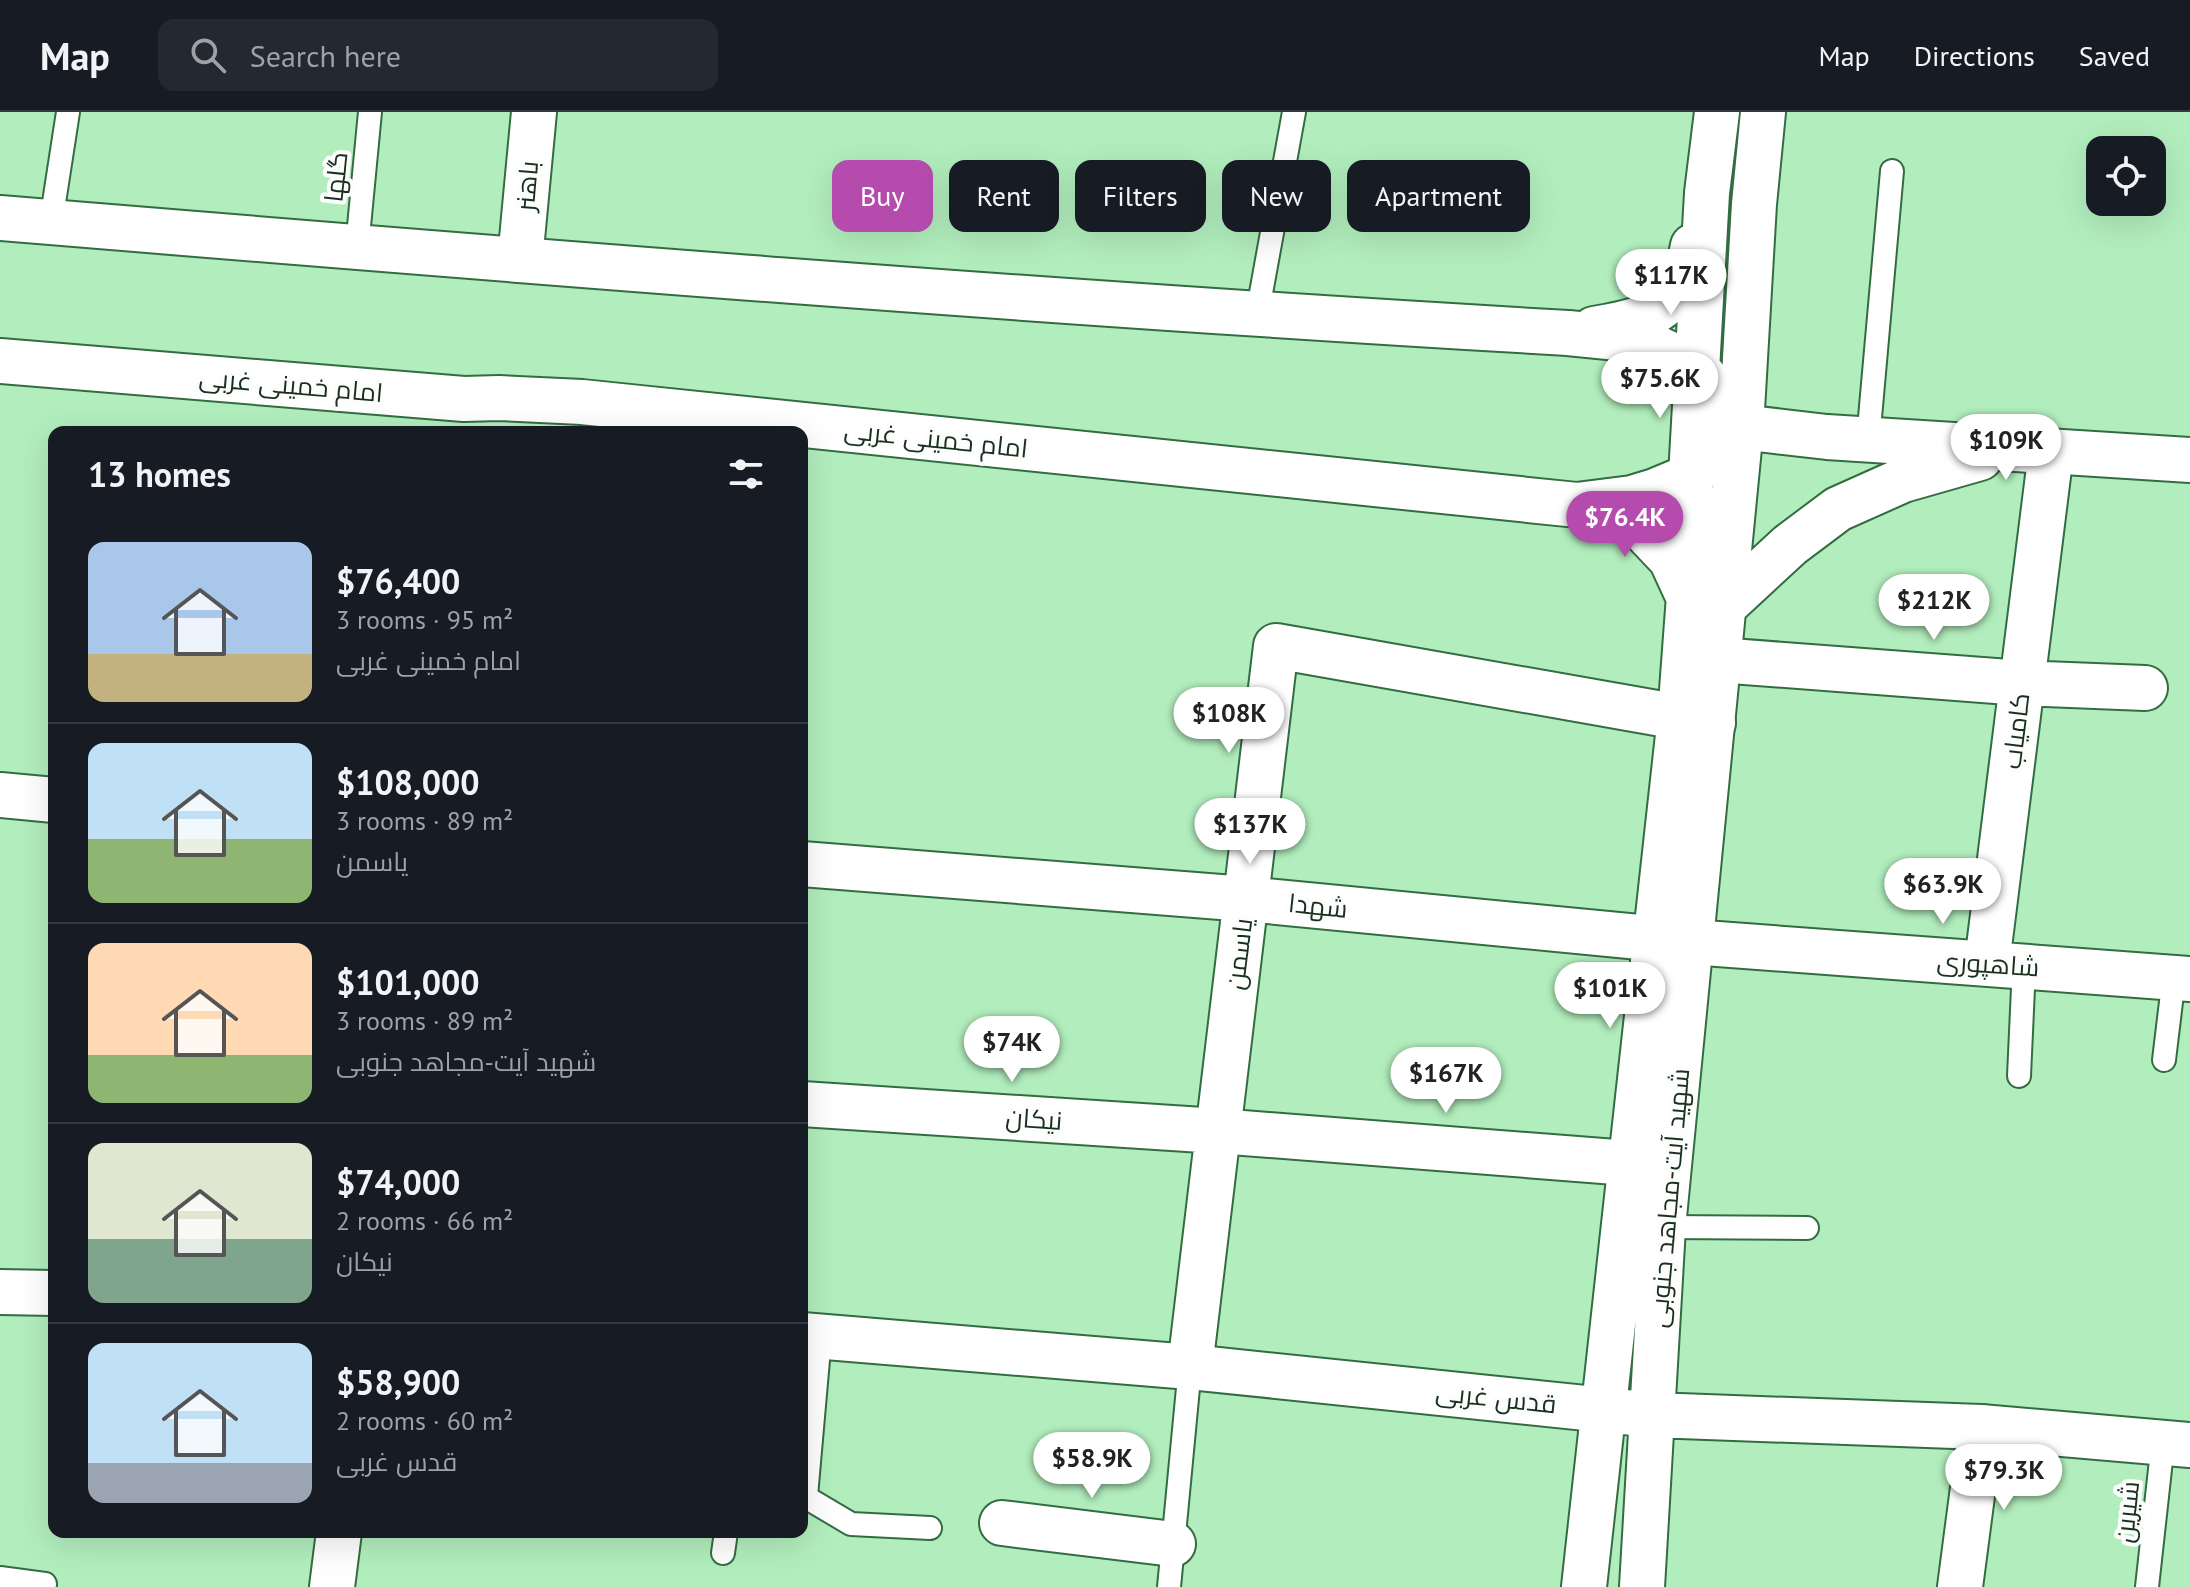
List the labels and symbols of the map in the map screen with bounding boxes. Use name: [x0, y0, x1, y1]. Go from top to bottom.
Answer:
street label: گلها: [316, 150, 355, 204]
street label: باهنر: [508, 159, 545, 215]
pin: $117K: [1615, 249, 1727, 317]
pin: $75.6K: [1595, 352, 1725, 420]
street label: امام خمینی غربی: [197, 360, 385, 411]
street label: امام خمینی غربی: [842, 412, 1030, 467]
pin: $109K: [1950, 414, 2062, 482]
pin: $76.4K: [1560, 491, 1690, 559]
pin: $212K: [1878, 574, 1990, 642]
pin: $108K: [1173, 687, 1285, 755]
street label: کامیاب: [1994, 691, 2037, 771]
pin: $137K: [1194, 798, 1306, 866]
pin: $63.9K: [1878, 858, 2008, 926]
street label: شهدا: [1287, 886, 1349, 925]
street label: یاسمن: [1218, 916, 1259, 992]
street label: شاهپوری: [1936, 943, 2040, 985]
pin: $101K: [1554, 962, 1666, 1030]
pin: $74K: [965, 1016, 1059, 1084]
pin: $167K: [1390, 1047, 1502, 1115]
street label: شهید آیت-مجاهد جنوبی: [1641, 1067, 1696, 1329]
street label: نیکان: [1005, 1100, 1063, 1137]
street label: قدس غربی: [1434, 1375, 1558, 1420]
pin: $58.9K: [1027, 1432, 1157, 1500]
pin: $79.3K: [1939, 1444, 2069, 1512]
street label: شیرین: [2107, 1479, 2146, 1545]

